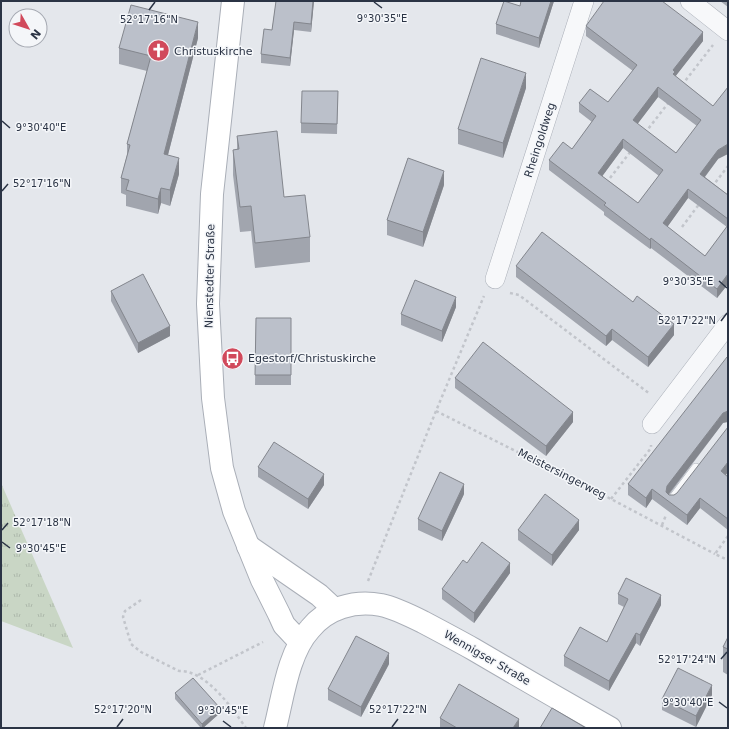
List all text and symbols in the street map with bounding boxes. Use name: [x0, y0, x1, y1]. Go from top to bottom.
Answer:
north arrow: [8, 8, 48, 48]
text: 9°30'35"E: [357, 13, 407, 24]
text: 52°17'16"N: [120, 14, 178, 25]
text: N: [27, 26, 43, 42]
church icon: Christuskirche: [146, 38, 172, 64]
place label: Christuskirche: [174, 45, 253, 58]
street label: Rheingoldweg: [522, 101, 558, 179]
text: 9°30'40"E: [16, 122, 66, 133]
text: 52°17'16"N: [13, 178, 71, 189]
street label: Nienstedter Straße: [203, 224, 217, 328]
text: 9°30'35"E: [663, 276, 713, 287]
text: 52°17'22"N: [658, 315, 716, 326]
bus stop icon: Egestorf/Christuskirche: [219, 345, 245, 371]
place label: Egestorf/Christuskirche: [248, 352, 376, 365]
street label: Meistersingerweg: [516, 446, 608, 502]
text: 52°17'18"N: [13, 517, 71, 528]
text: 9°30'45"E: [16, 543, 66, 554]
street label: Wennigser Straße: [441, 628, 533, 688]
text: 52°17'24"N: [658, 654, 716, 665]
text: 9°30'40"E: [663, 697, 713, 708]
text: 52°17'20"N: [94, 704, 152, 715]
text: 52°17'22"N: [369, 704, 427, 715]
text: 9°30'45"E: [198, 705, 248, 716]

